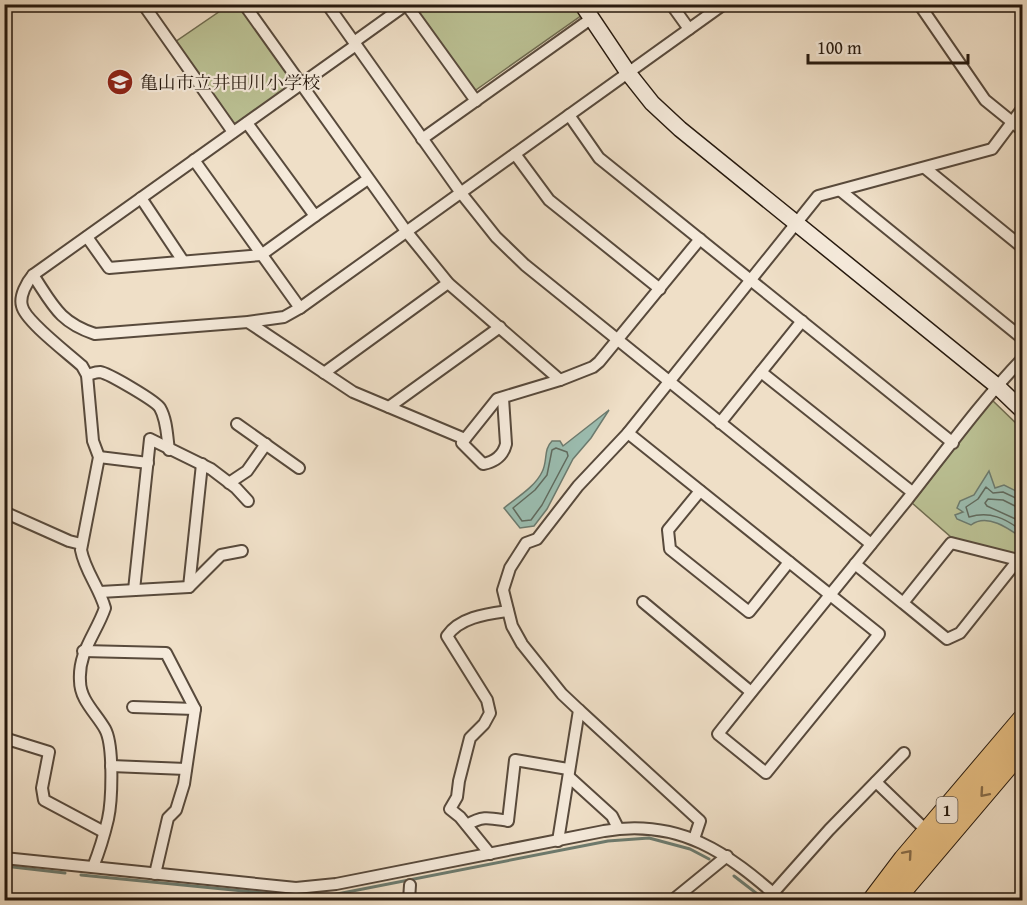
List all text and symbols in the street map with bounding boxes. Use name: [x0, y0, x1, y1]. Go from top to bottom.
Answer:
scale bar: [808, 27, 968, 65]
text: 100 m: [817, 34, 862, 61]
school or university icon: 亀山市立井田川小学校: [105, 67, 135, 97]
place label: 亀山市立井田川小学校: [140, 69, 320, 96]
one-way arrow: [980, 786, 991, 797]
road number: 1: [936, 797, 958, 823]
one-way arrow: [901, 850, 912, 861]

